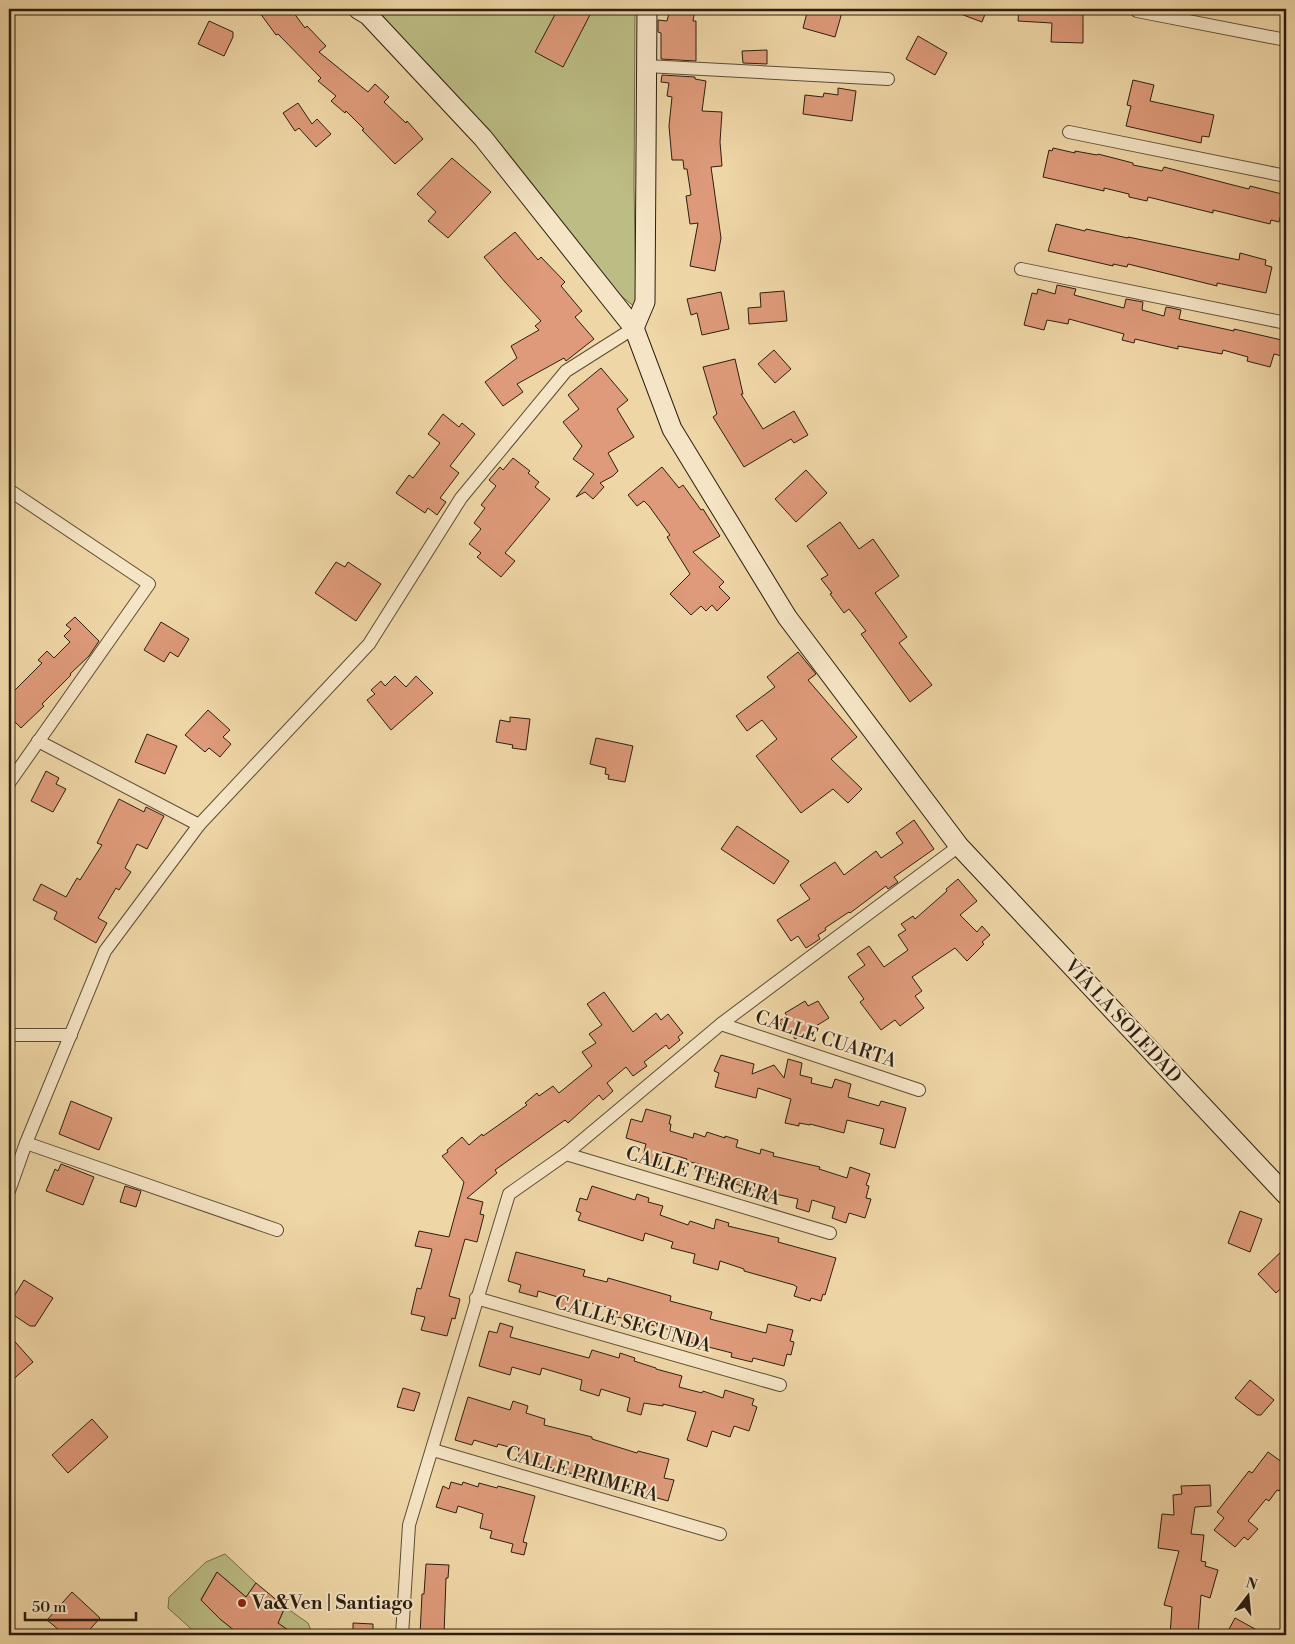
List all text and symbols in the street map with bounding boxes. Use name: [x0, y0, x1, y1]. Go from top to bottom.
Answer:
street label: VÍA LA SOLEDAD: [1059, 953, 1187, 1088]
street label: CALLE CUARTA: [752, 1005, 901, 1073]
street label: CALLE TERCERA: [623, 1141, 784, 1211]
street label: CALLE SEGUNDA: [552, 1290, 715, 1358]
street label: CALLE PRIMERA: [503, 1441, 662, 1508]
north arrow: [1222, 1572, 1272, 1622]
text: N: [1244, 1574, 1259, 1595]
scale bar: [25, 1589, 136, 1621]
place label: Va&Ven | Santiago: [251, 1591, 413, 1615]
marker: Va&Ven | Santiago: [236, 1597, 248, 1609]
text: 50 m: [32, 1598, 66, 1617]

